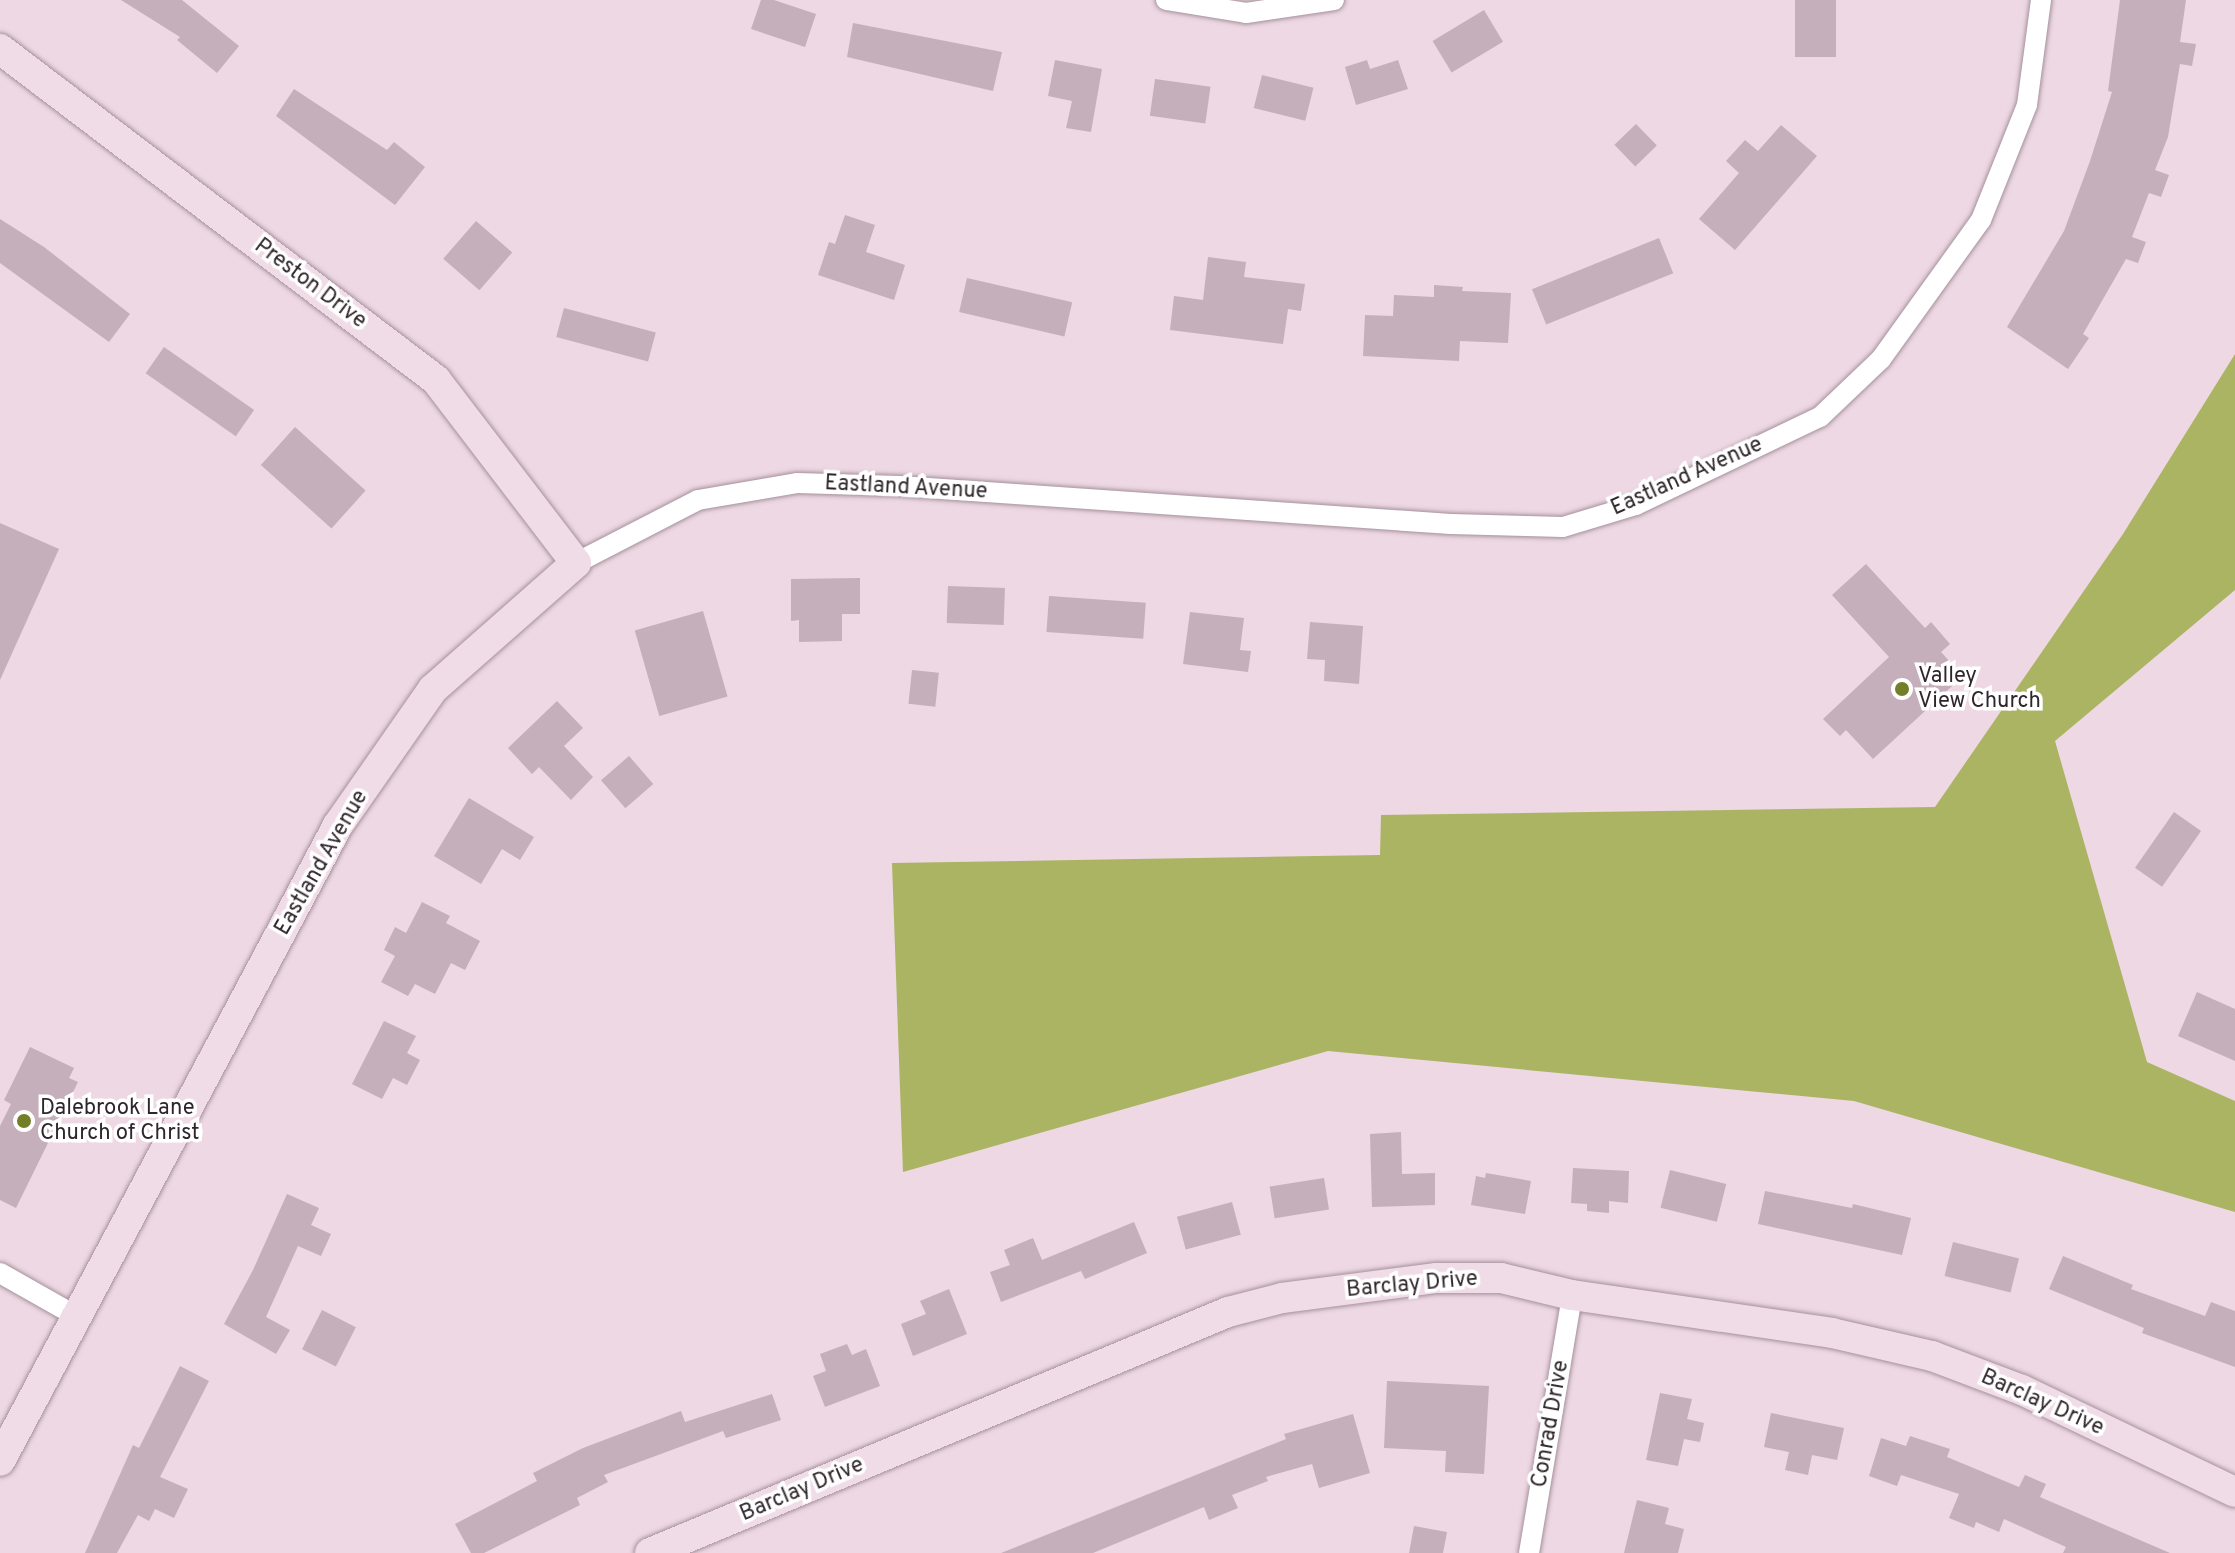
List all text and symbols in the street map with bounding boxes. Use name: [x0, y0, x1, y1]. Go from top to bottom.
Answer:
street label: Preston Drive: [249, 233, 371, 335]
street label: Eastland Avenue: [1607, 432, 1767, 522]
street label: Eastland Avenue: [823, 471, 989, 505]
place label: Valley View Church: [1918, 663, 2041, 714]
marker: Valley View Church: [1893, 680, 1911, 698]
street label: Eastland Avenue: [270, 785, 374, 941]
place label: Dalebrook Lane Church of Christ: [40, 1095, 200, 1146]
marker: Dalebrook Lane Church of Christ: [15, 1112, 33, 1130]
street label: Barclay Drive: [1345, 1266, 1479, 1304]
street label: Conrad Drive: [1527, 1358, 1575, 1490]
street label: Barclay Drive: [1976, 1364, 2108, 1442]
street label: Barclay Drive: [736, 1452, 868, 1528]

